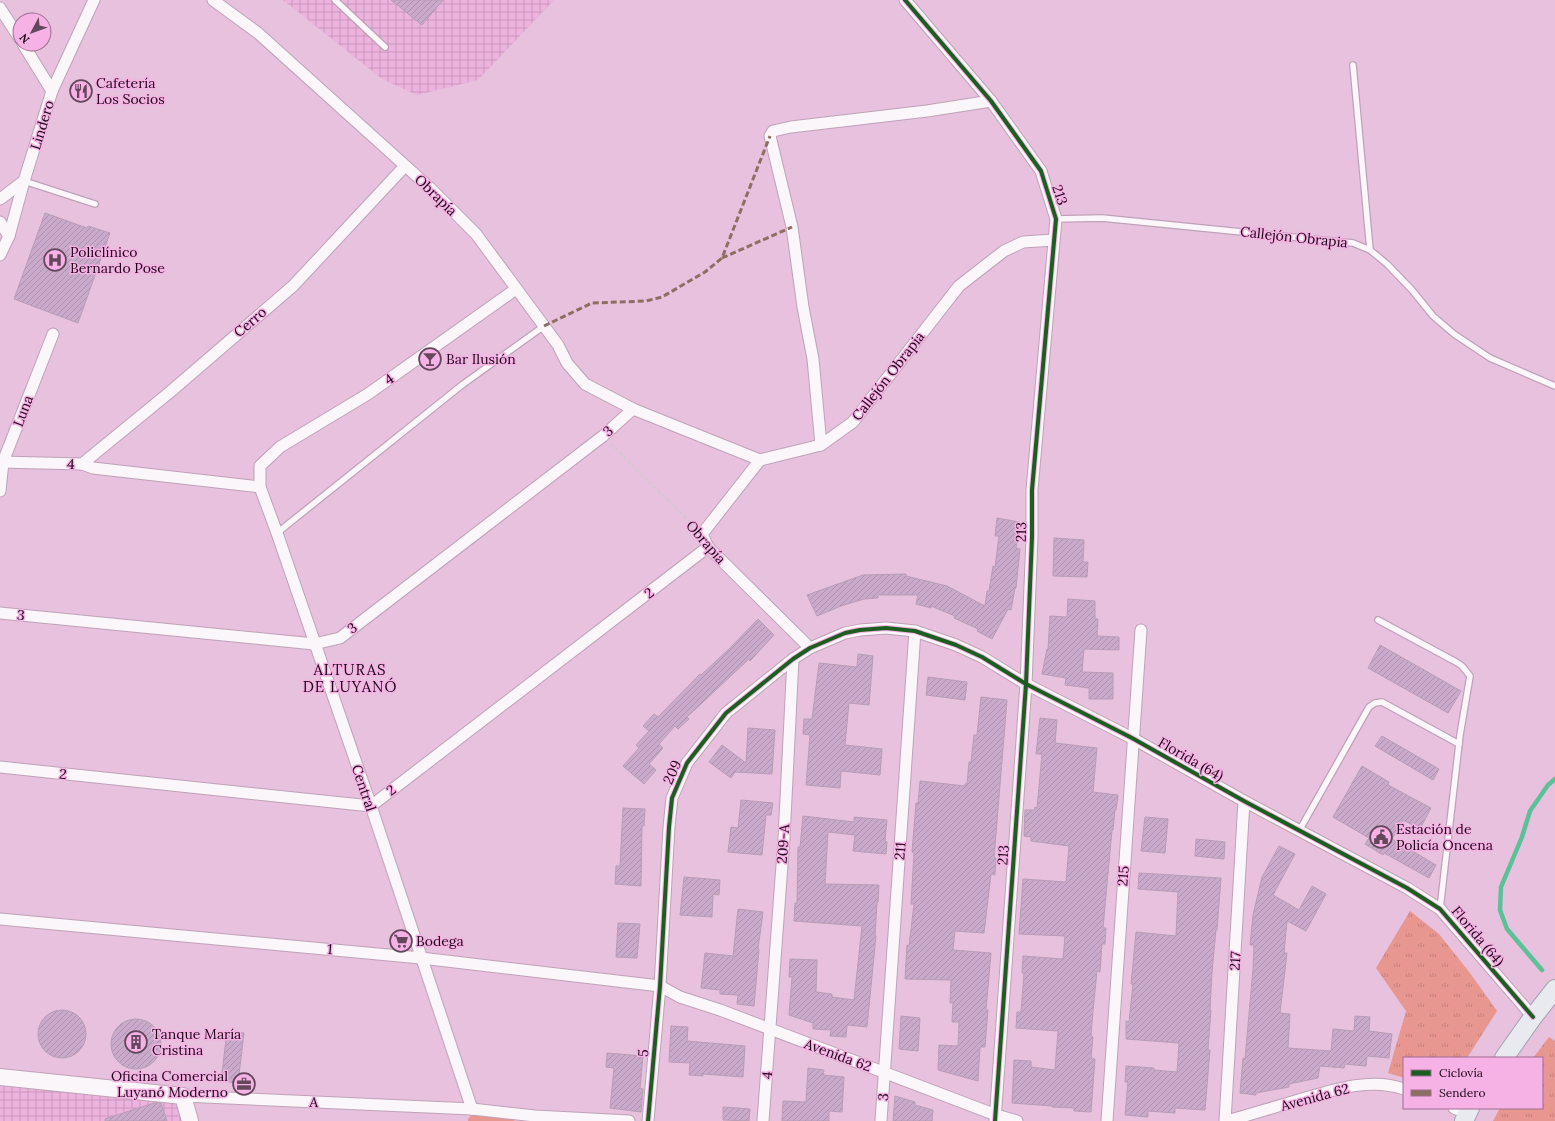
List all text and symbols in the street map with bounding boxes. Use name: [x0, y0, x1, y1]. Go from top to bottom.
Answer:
north arrow: [12, 12, 52, 52]
text: N: [16, 30, 33, 46]
place label: Cafetería Los Socios: [96, 74, 165, 108]
restaurant icon: Cafetería Los Socios: [68, 78, 94, 104]
street label: Lindero: [26, 98, 58, 152]
street label: Obrapía: [411, 170, 461, 220]
street label: 213: [1048, 183, 1072, 208]
street label: Callejón Obrapia: [1239, 222, 1349, 252]
place label: Policlínico Bernardo Pose: [70, 243, 165, 277]
hospital icon: Policlínico Bernardo Pose: [42, 247, 68, 273]
street label: Cerro: [230, 303, 270, 341]
street label: Callejón Obrapia: [848, 328, 928, 424]
bar icon: Bar Ilusión: [417, 346, 443, 372]
place label: Bar Ilusión: [446, 350, 516, 368]
street label: 4: [381, 369, 398, 389]
street label: Luna: [9, 393, 37, 429]
street label: 3: [599, 422, 617, 440]
street label: 4: [67, 455, 75, 473]
street label: Obrapía: [682, 516, 730, 568]
street label: 213: [1012, 521, 1030, 542]
street label: 2: [641, 584, 657, 602]
street label: 3: [16, 606, 26, 624]
street label: 3: [343, 618, 361, 638]
district label: ALTURAS DE LUYANÓ: [303, 660, 397, 696]
street label: Florida (64): [1155, 733, 1227, 785]
street label: 209: [659, 757, 685, 787]
street label: Central: [348, 762, 380, 814]
street label: 2: [58, 765, 68, 783]
street label: 2: [383, 781, 399, 799]
place label: Estación de Policía Oncena: [1396, 820, 1493, 854]
street label: 209-A: [773, 823, 793, 864]
public building icon: Estación de Policía Oncena: [1368, 824, 1394, 850]
street label: 211: [890, 842, 910, 860]
street label: 213: [993, 844, 1013, 866]
street label: 215: [1113, 865, 1133, 887]
street label: Florida (64): [1448, 902, 1508, 970]
supermarket icon: Bodega: [388, 928, 414, 954]
place label: Bodega: [416, 932, 464, 950]
street label: 1: [327, 940, 333, 958]
street label: 217: [1226, 950, 1245, 971]
place label: Tanque María Cristina: [152, 1025, 241, 1059]
building icon: Tanque María Cristina: [123, 1029, 149, 1055]
street label: Avenida 62: [801, 1034, 874, 1075]
street label: 5: [634, 1048, 652, 1058]
legend: [1403, 1057, 1543, 1109]
text: Ciclovía: [1439, 1065, 1483, 1080]
place label: Oficina Comercial Luyanó Moderno: [111, 1067, 228, 1101]
street label: 4: [758, 1070, 776, 1079]
office icon: Oficina Comercial Luyanó Moderno: [231, 1071, 257, 1097]
street label: Avenida 62: [1278, 1079, 1351, 1115]
text: Sendero: [1439, 1085, 1485, 1100]
street label: 3: [874, 1092, 892, 1102]
street label: A: [308, 1093, 319, 1111]

